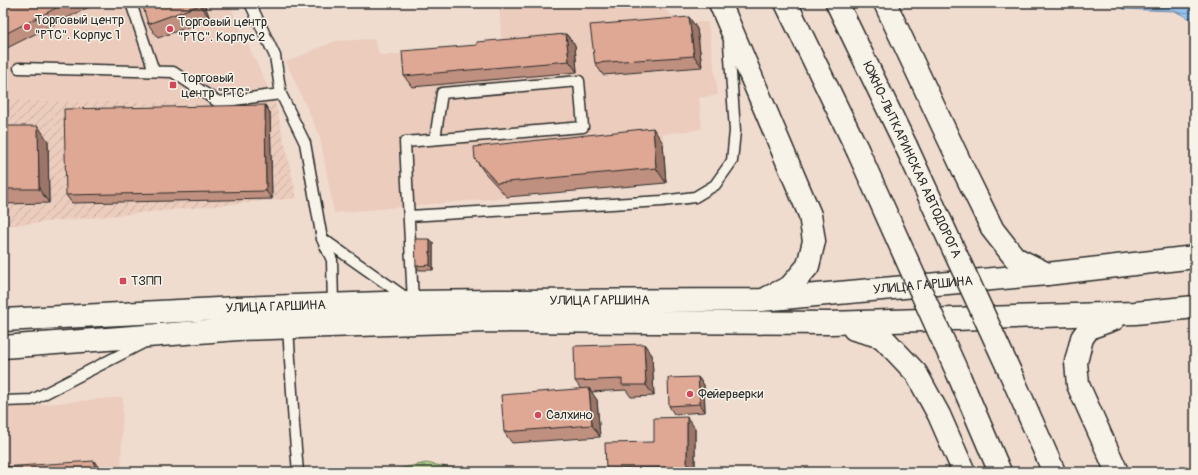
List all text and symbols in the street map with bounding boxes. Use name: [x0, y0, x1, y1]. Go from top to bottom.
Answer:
place label: Торговый центр "РТС". Корпус 1: [35, 12, 124, 43]
place label: Торговый центр "РТС". Корпус 2: [178, 14, 267, 45]
marker: Торговый центр "РТС". Корпус 1: [22, 22, 32, 32]
marker: Торговый центр "РТС". Корпус 2: [165, 24, 175, 34]
street label: ЮЖНО-ЛЫТКАРИНСКАЯ АВТОДОРОГА: [859, 59, 965, 261]
place label: Торговый центр "РТС": [181, 70, 250, 101]
marker: Торговый центр "РТС": [168, 80, 178, 90]
place label: ТЗПП: [131, 273, 162, 289]
street label: УЛИЦА ГАРШИНА: [872, 273, 974, 298]
marker: ТЗПП: [118, 276, 128, 286]
street label: УЛИЦА ГАРШИНА: [549, 292, 650, 309]
street label: УЛИЦА ГАРШИНА: [225, 297, 327, 317]
place label: Фейерверки: [698, 386, 764, 402]
marker: Фейерверки: [685, 389, 695, 399]
place label: Салхино: [546, 407, 593, 423]
marker: Салхино: [533, 410, 543, 420]

